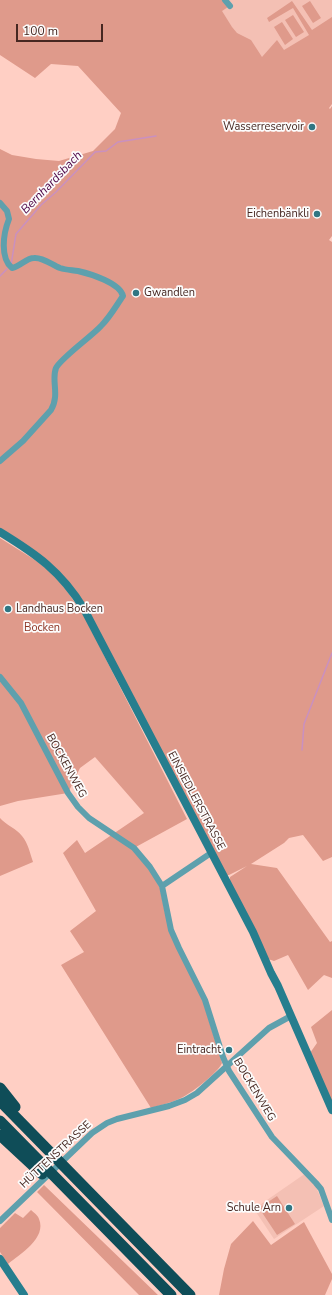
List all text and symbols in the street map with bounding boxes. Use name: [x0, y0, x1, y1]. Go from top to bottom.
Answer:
scale bar: [18, 16, 105, 42]
text: 100 m: [23, 23, 58, 39]
place label: Wasserreservoir: [223, 120, 304, 134]
marker: Wasserreservoir: [307, 122, 317, 132]
water label: Bernhardsbach: [19, 149, 85, 217]
place label: Eichenbänkli: [247, 207, 309, 221]
marker: Eichenbänkli: [312, 209, 322, 219]
place label: Gwandlen: [144, 286, 195, 300]
marker: Gwandlen: [131, 288, 141, 298]
place label: Landhaus Bocken: [16, 602, 103, 616]
marker: Landhaus Bocken: [3, 604, 13, 614]
park label: Bocken: [24, 621, 60, 635]
street label: BOCKENWEG: [43, 732, 89, 800]
street label: EINSIEDLERSTRASSE: [164, 750, 228, 852]
place label: Eintracht: [177, 1043, 221, 1057]
marker: Eintracht: [224, 1045, 234, 1055]
street label: BOCKENWEG: [230, 1056, 278, 1124]
street label: HÜTTENSTRASSE: [18, 1119, 94, 1191]
place label: Schule Arn: [227, 1201, 281, 1215]
marker: Schule Arn: [284, 1203, 294, 1213]

